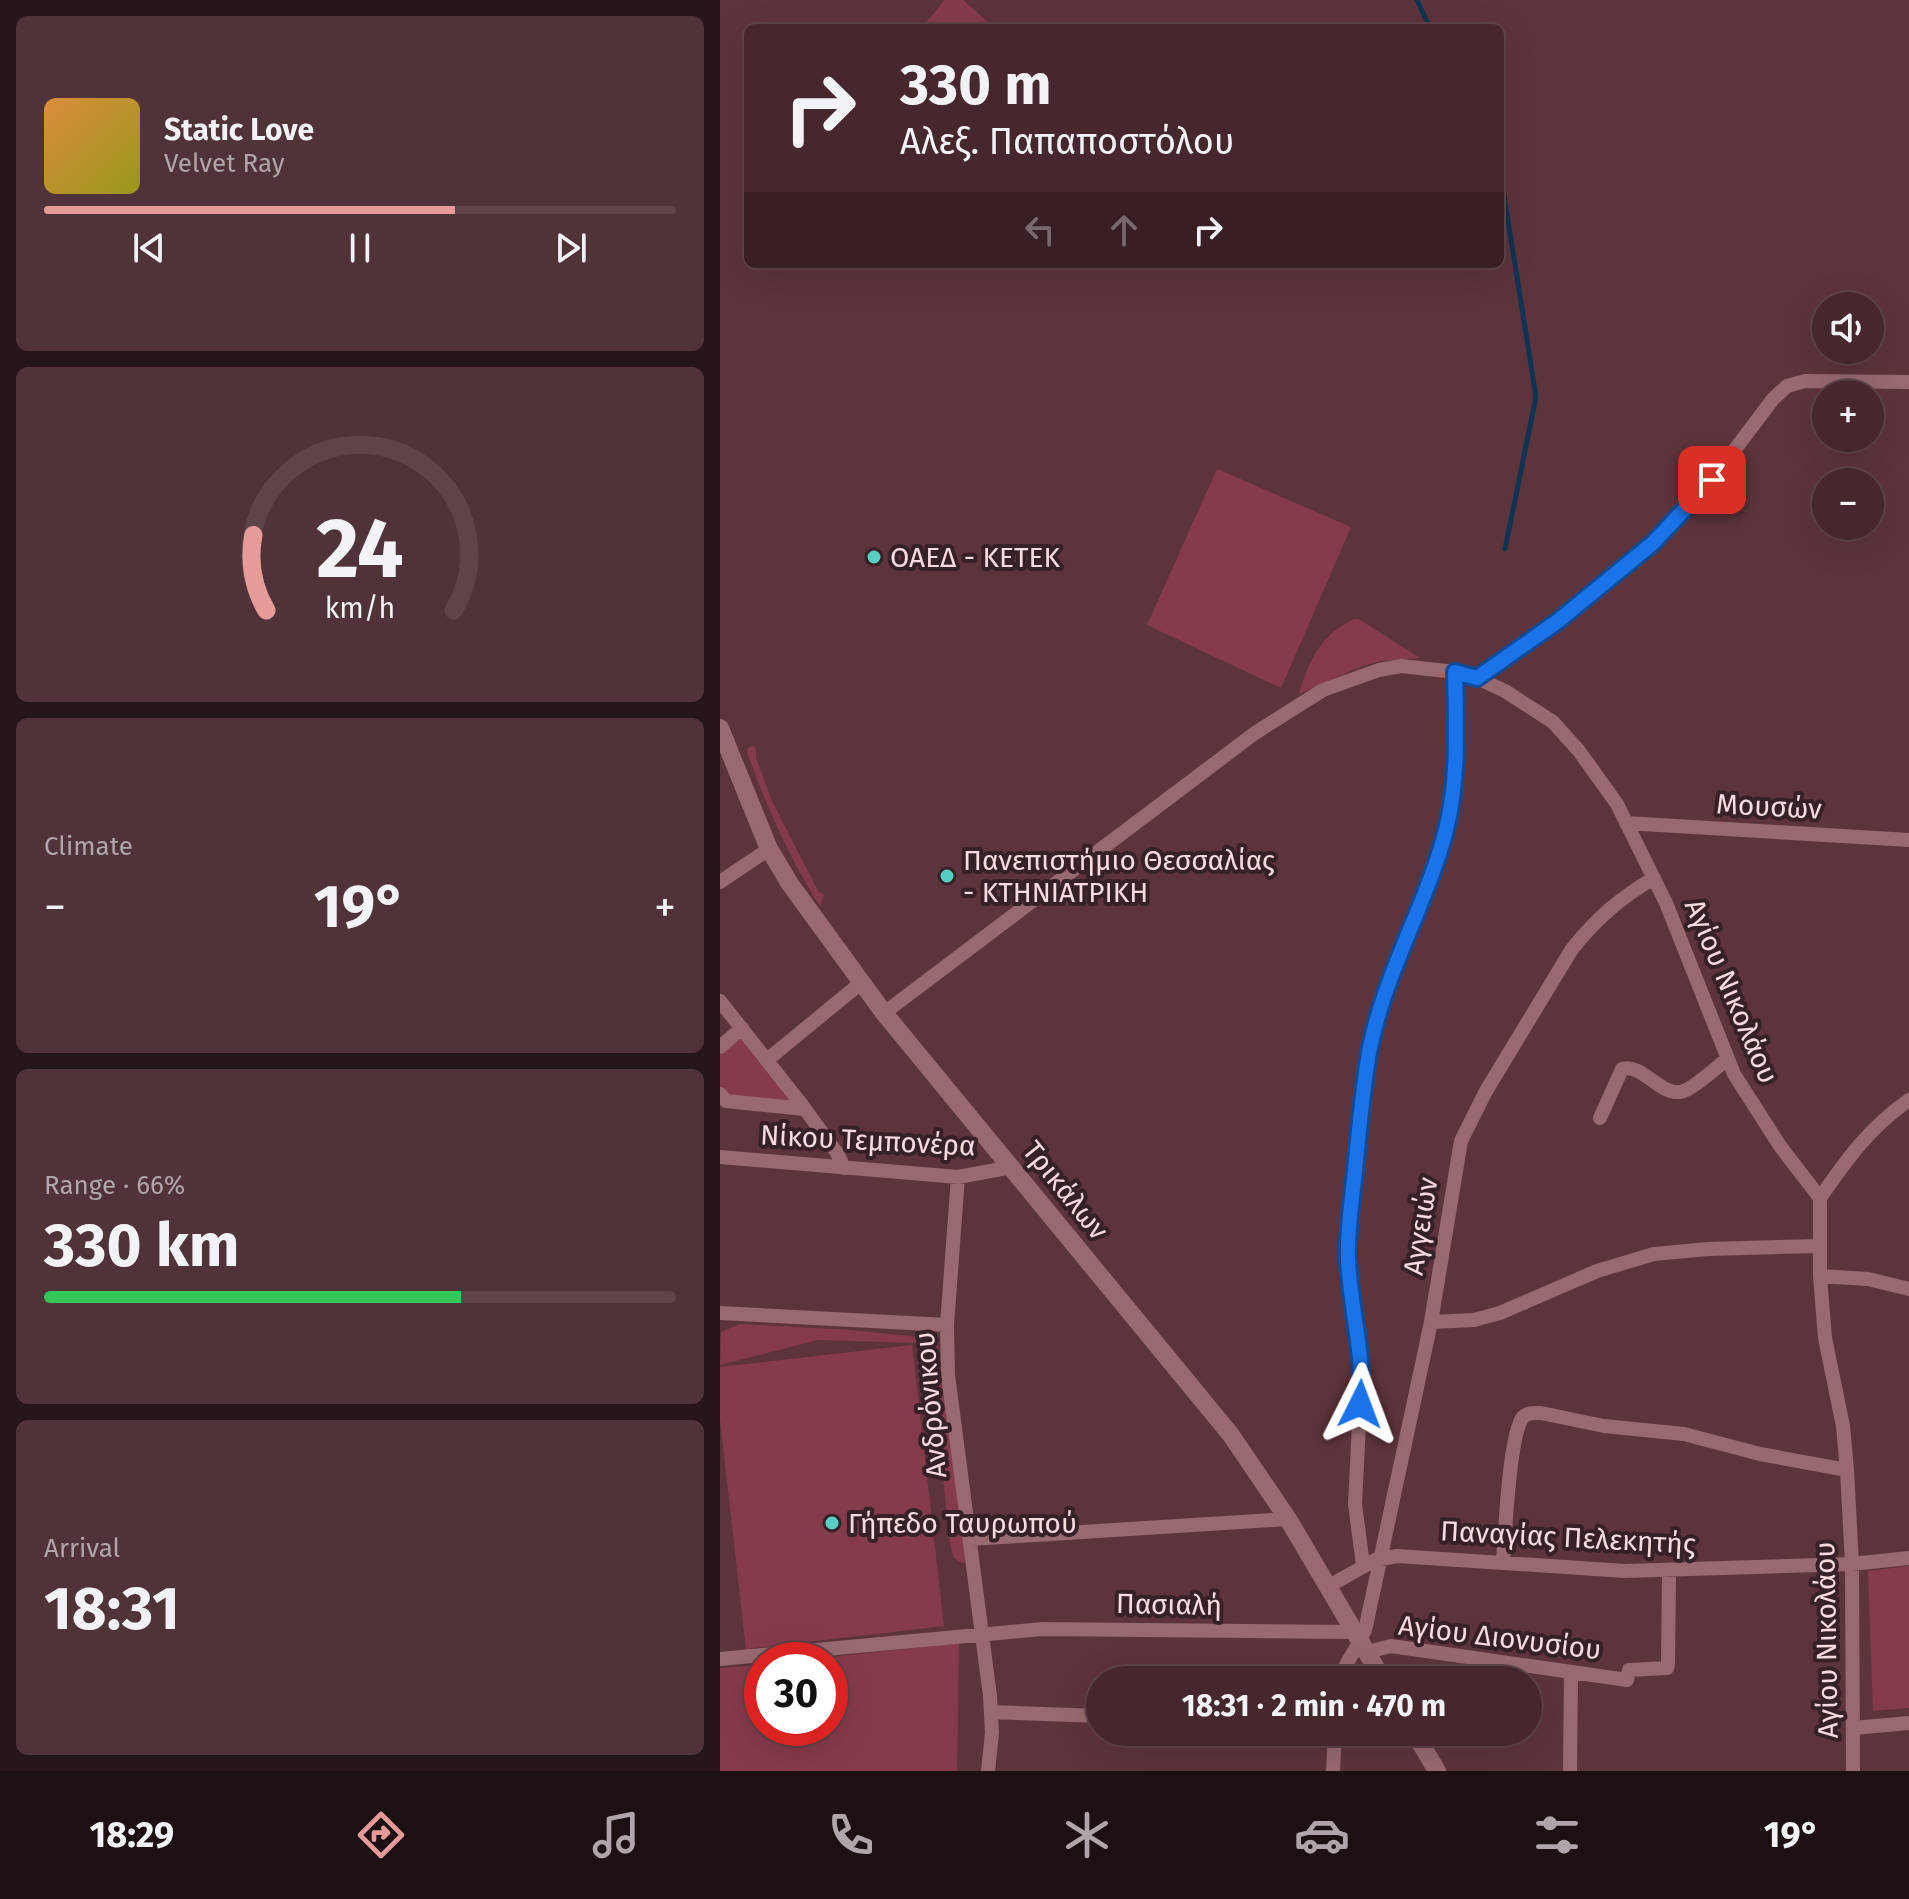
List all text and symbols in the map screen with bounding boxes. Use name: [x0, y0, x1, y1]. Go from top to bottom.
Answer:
text: 330 m: [900, 52, 1052, 119]
icon: right: [768, 56, 872, 160]
text: Static Love: [164, 112, 314, 148]
text: Αλεξ. Παπαποστόλου: [900, 120, 1234, 164]
text: Velvet Ray: [164, 148, 284, 179]
icon: left: [1018, 208, 1062, 252]
icon: ahead: [1102, 208, 1146, 252]
icon: right: [1186, 208, 1230, 252]
icon: previous: [127, 226, 171, 270]
icon: pause: [338, 226, 382, 270]
icon: next: [549, 226, 593, 270]
map controls: [1812, 292, 1884, 540]
button: sound: [1812, 292, 1884, 364]
button: +: [1812, 380, 1884, 452]
pin: [1678, 446, 1746, 514]
icon: arrive: [1690, 458, 1734, 502]
button: −: [1812, 468, 1884, 540]
text: 24: [316, 498, 404, 598]
place label: ΟΑΕΔ - ΚΕΤΕΚ: [890, 541, 1060, 574]
marker: ΟΑΕΔ - ΚΕΤΕΚ: [865, 548, 883, 566]
text: km/h: [325, 591, 395, 626]
street label: Μουσών: [1715, 787, 1823, 826]
text: Climate: [44, 831, 133, 862]
place label: Πανεπιστήμιο Θεσσαλίας - ΚΤΗΝΙΑΤΡΙΚΗ: [963, 844, 1275, 909]
marker: Πανεπιστήμιο Θεσσαλίας - ΚΤΗΝΙΑΤΡΙΚΗ: [938, 867, 956, 885]
text: 19°: [314, 871, 406, 943]
text: −: [44, 881, 66, 934]
text: +: [654, 881, 676, 934]
street label: Αγίου Νικολάου: [1678, 894, 1785, 1088]
street label: Νίκου Τεμπονέρα: [759, 1118, 977, 1163]
street label: Τρικάλων: [1016, 1134, 1116, 1247]
text: Range · 66%: [44, 1170, 185, 1201]
street label: Αγγειών: [1396, 1174, 1445, 1277]
text: 330 km: [44, 1210, 240, 1282]
street label: Ανδρόνικου: [908, 1331, 953, 1479]
position arrow: [1318, 1362, 1402, 1446]
place label: Γήπεδο Ταυρωπού: [848, 1507, 1077, 1540]
marker: Γήπεδο Ταυρωπού: [823, 1514, 841, 1532]
street label: Παναγίας Πελεκητής: [1439, 1514, 1697, 1561]
text: Arrival: [44, 1533, 120, 1564]
street label: Αγίου Νικολάου: [1808, 1541, 1845, 1739]
text: 18:31: [44, 1573, 180, 1645]
street label: Πασιαλή: [1116, 1587, 1222, 1622]
street label: Αγίου Διονυσίου: [1397, 1609, 1603, 1666]
speed limit sign: 30: [744, 1642, 848, 1746]
text: 18:31 · 2 min · 470 m: [1182, 1688, 1446, 1724]
icon: directions: [353, 1807, 409, 1863]
icon: music: [588, 1807, 644, 1863]
icon: phone: [823, 1807, 879, 1863]
icon: climate: [1059, 1807, 1115, 1863]
icon: car: [1294, 1807, 1350, 1863]
icon: filters: [1529, 1807, 1585, 1863]
text: 18:29: [90, 1813, 174, 1857]
text: 19°: [1764, 1813, 1819, 1857]

